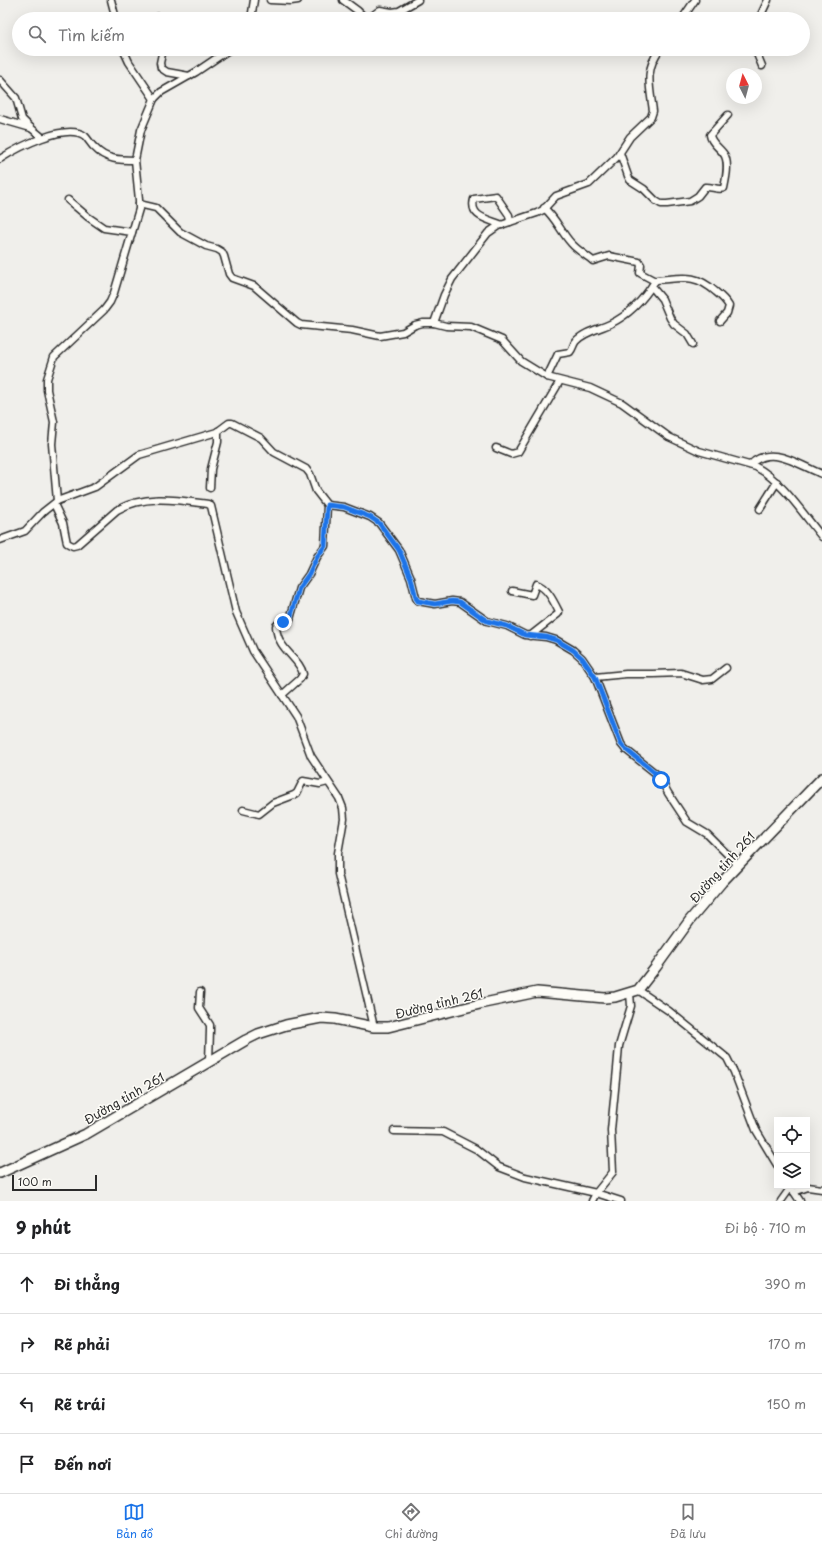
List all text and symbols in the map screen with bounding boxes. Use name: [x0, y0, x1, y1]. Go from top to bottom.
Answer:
search box: [12, 12, 810, 56]
icon: search: [26, 23, 48, 45]
text: Tìm kiếm: [58, 23, 125, 46]
north arrow: [726, 68, 762, 104]
route end: [274, 613, 292, 631]
route start: [652, 771, 670, 789]
street label: Đường tỉnh 261: [685, 827, 759, 907]
street label: Đường tỉnh 261: [393, 983, 485, 1023]
street label: Đường tỉnh 261: [80, 1068, 168, 1128]
map controls: [774, 1117, 810, 1189]
button: locate: [774, 1117, 810, 1153]
button: layers: [774, 1153, 810, 1189]
scale bar: [12, 1173, 97, 1192]
text: 100 m: [18, 1173, 52, 1190]
text: 9 phút: [16, 1214, 71, 1240]
text: Đi bộ · 710 m: [725, 1218, 806, 1237]
text: Đi thẳng: [54, 1272, 120, 1295]
icon: ahead: [16, 1273, 38, 1295]
text: 390 m: [764, 1274, 806, 1293]
text: Rẽ phải: [54, 1332, 110, 1355]
icon: right: [16, 1333, 38, 1355]
text: 170 m: [768, 1334, 806, 1353]
text: Rẽ trái: [54, 1392, 105, 1415]
icon: left: [16, 1393, 38, 1415]
text: 150 m: [767, 1394, 806, 1413]
text: Đến nơi: [54, 1452, 111, 1475]
icon: arrive: [16, 1453, 38, 1475]
tab: Bản đồ: [116, 1501, 153, 1542]
tab: Chỉ đường: [385, 1501, 438, 1542]
tab: Đã lưu: [670, 1501, 706, 1542]

